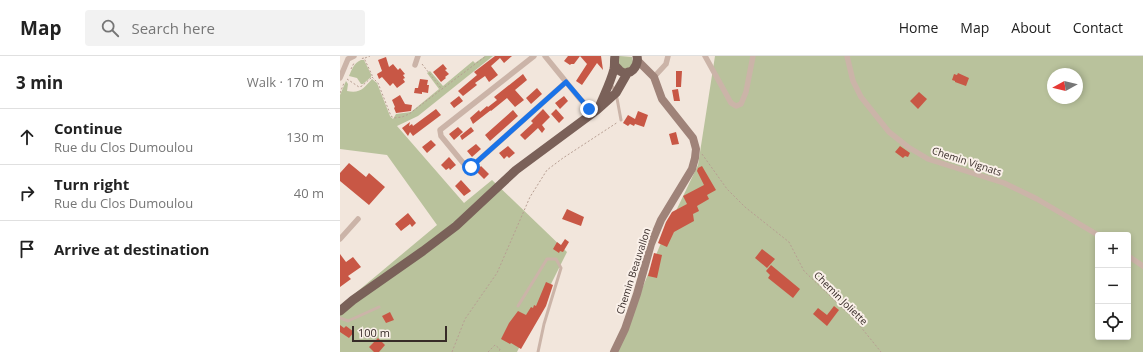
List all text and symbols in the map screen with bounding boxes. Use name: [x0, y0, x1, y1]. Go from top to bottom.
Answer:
search box: [85, 10, 365, 46]
text: Map: [20, 15, 61, 41]
icon: search: [99, 17, 121, 39]
text: Search here: [131, 18, 215, 38]
text: Home: [899, 18, 938, 37]
text: Map: [960, 18, 989, 37]
text: About: [1011, 18, 1051, 37]
text: Contact: [1073, 18, 1123, 37]
north arrow: [1047, 68, 1083, 104]
text: 3 min: [16, 71, 63, 94]
text: Walk · 170 m: [247, 73, 324, 91]
route end: [580, 100, 598, 118]
text: Continue: [54, 118, 122, 138]
icon: ahead: [16, 126, 38, 148]
text: 130 m: [286, 128, 324, 146]
text: Rue du Clos Dumoulou: [54, 138, 193, 156]
street label: Chemin Vignats: [930, 143, 1004, 179]
route start: [462, 158, 480, 176]
text: Turn right: [54, 174, 129, 194]
icon: right: [16, 182, 38, 204]
text: 40 m: [294, 184, 324, 202]
text: Rue du Clos Dumoulou: [54, 194, 193, 212]
street label: Chemin Beauvallon: [612, 226, 654, 316]
map controls: [1095, 232, 1131, 340]
button: +: [1095, 232, 1131, 268]
icon: arrive: [16, 238, 38, 260]
text: Arrive at destination: [54, 239, 209, 259]
street label: Chemin Joliette: [811, 268, 871, 328]
button: −: [1095, 268, 1131, 304]
button: locate: [1095, 304, 1131, 340]
scale bar: [352, 324, 447, 343]
text: 100 m: [358, 325, 390, 340]

